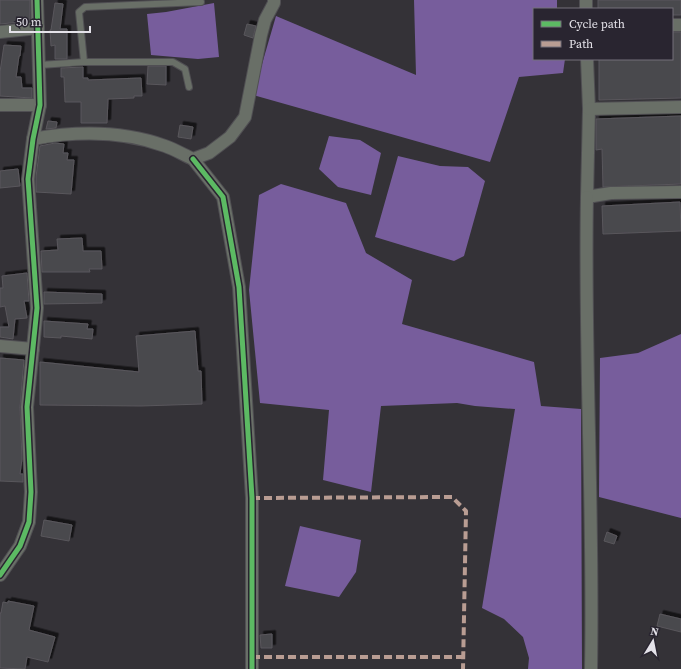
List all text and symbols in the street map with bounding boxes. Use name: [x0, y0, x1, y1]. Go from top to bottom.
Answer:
scale bar: [10, 8, 90, 34]
legend: [533, 8, 673, 60]
text: 50 m: [16, 14, 42, 30]
text: Cycle path: [569, 16, 625, 32]
text: Path: [569, 36, 593, 52]
north arrow: [633, 621, 673, 661]
text: N: [649, 624, 660, 640]

